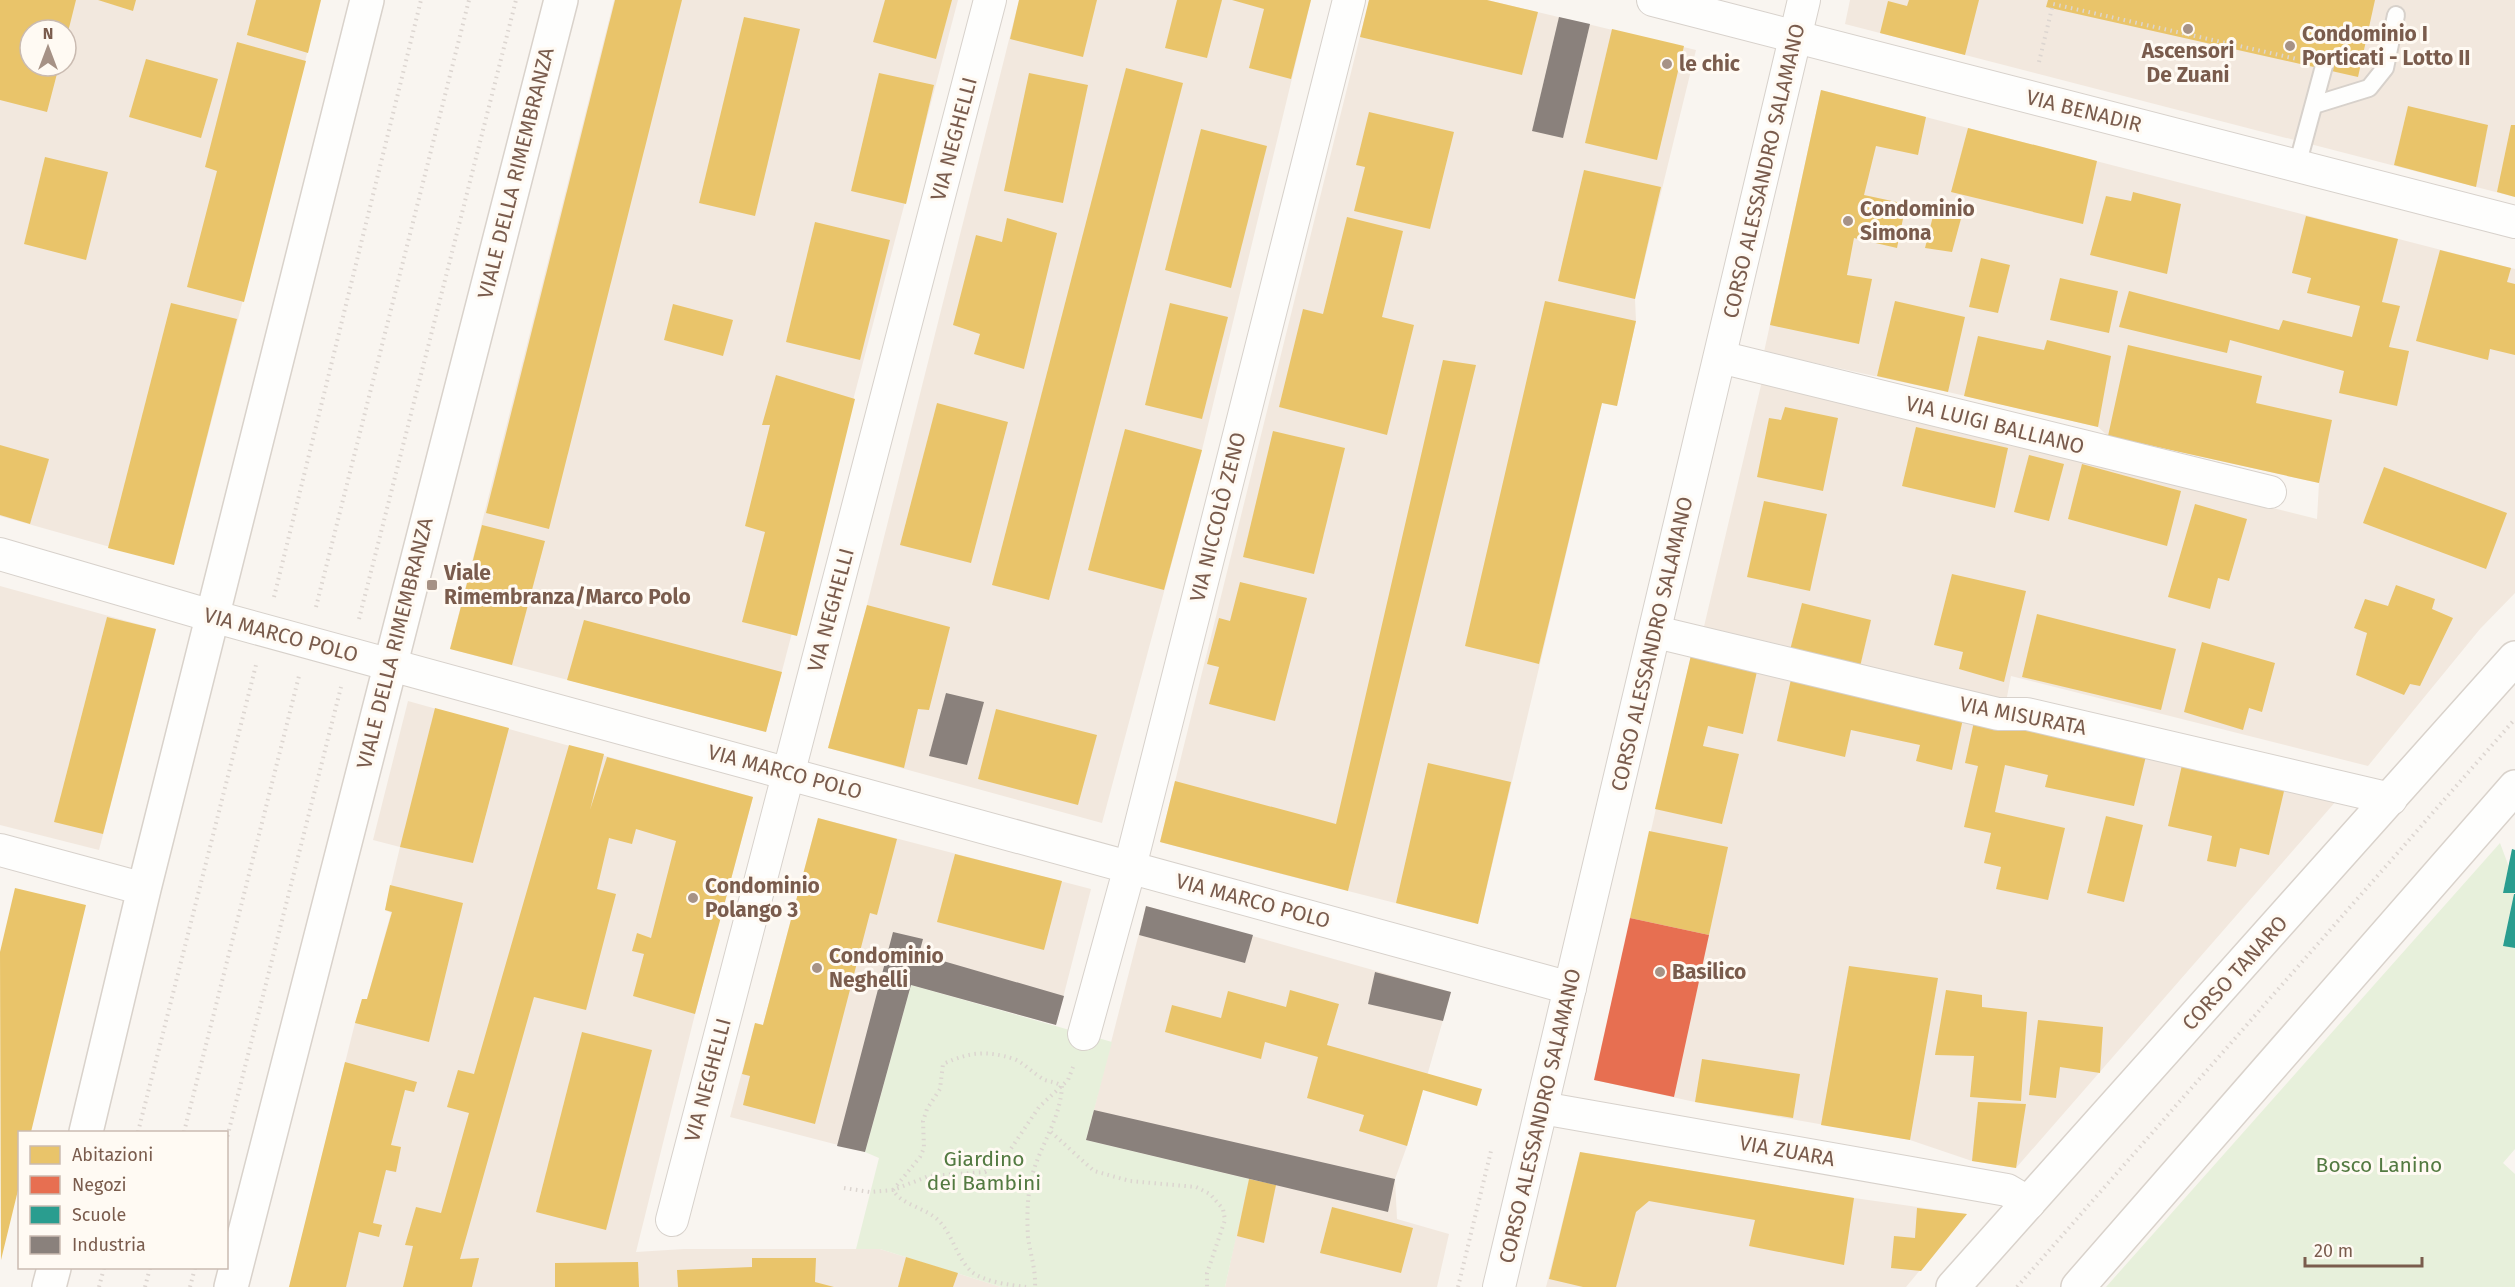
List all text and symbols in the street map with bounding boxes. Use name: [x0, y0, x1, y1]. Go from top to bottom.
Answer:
north arrow: [18, 18, 78, 78]
street label: CORSO ALESSANDRO SALAMANO: [1717, 21, 1811, 321]
place label: Condominio I Porticati - Lotto II: [2302, 21, 2470, 71]
marker: Ascensori De Zuani: [2181, 22, 2195, 36]
text: N: [43, 24, 53, 43]
place label: Ascensori De Zuani: [2141, 38, 2234, 88]
marker: Condominio I Porticati - Lotto II: [2283, 39, 2297, 53]
street label: VIALE DELLA RIMEMBRANZA: [472, 45, 560, 301]
place label: le chic: [1679, 51, 1740, 77]
marker: le chic: [1660, 57, 1674, 71]
street label: VIA NEGHELLI: [925, 74, 983, 204]
street label: VIA BENADIR: [2023, 84, 2145, 138]
place label: Condominio Simona: [1860, 196, 1975, 246]
marker: Condominio Simona: [1841, 214, 1855, 228]
street label: VIA LUIGI BALLIANO: [1903, 390, 2087, 460]
street label: VIA NICCOLÒ ZENO: [1184, 429, 1252, 605]
street label: CORSO ALESSANDRO SALAMANO: [1605, 494, 1699, 794]
street label: VIALE DELLA RIMEMBRANZA: [351, 515, 439, 771]
street label: VIA NEGHELLI: [802, 545, 860, 675]
place label: Viale Rimembranza/Marco Polo: [443, 560, 691, 610]
marker: Viale Rimembranza/Marco Polo: [425, 578, 439, 592]
street label: VIA MARCO POLO: [201, 602, 361, 668]
street label: VIA MISURATA: [1957, 691, 2089, 741]
street label: VIA MARCO POLO: [705, 739, 865, 805]
street label: VIA MARCO POLO: [1173, 868, 1333, 934]
place label: Condominio Polango 3: [705, 873, 820, 923]
marker: Condominio Polango 3: [686, 891, 700, 905]
street label: CORSO TANARO: [2177, 910, 2293, 1036]
place label: Condominio Neghelli: [829, 943, 944, 993]
place label: Basilico: [1672, 959, 1746, 985]
marker: Condominio Neghelli: [810, 961, 824, 975]
marker: Basilico: [1653, 965, 1667, 979]
street label: CORSO ALESSANDRO SALAMANO: [1493, 966, 1587, 1266]
street label: VIA NEGHELLI: [679, 1015, 737, 1145]
street label: VIA ZUARA: [1737, 1130, 1837, 1172]
legend: [18, 1131, 228, 1269]
text: Abitazioni: [72, 1144, 153, 1166]
park label: Giardino dei Bambini: [927, 1146, 1041, 1196]
park label: Bosco Lanino: [2316, 1152, 2442, 1178]
text: Negozi: [72, 1174, 127, 1196]
text: Scuole: [72, 1204, 126, 1226]
scale bar: [2305, 1230, 2422, 1268]
text: Industria: [72, 1234, 146, 1256]
text: 20 m: [2314, 1240, 2353, 1262]

